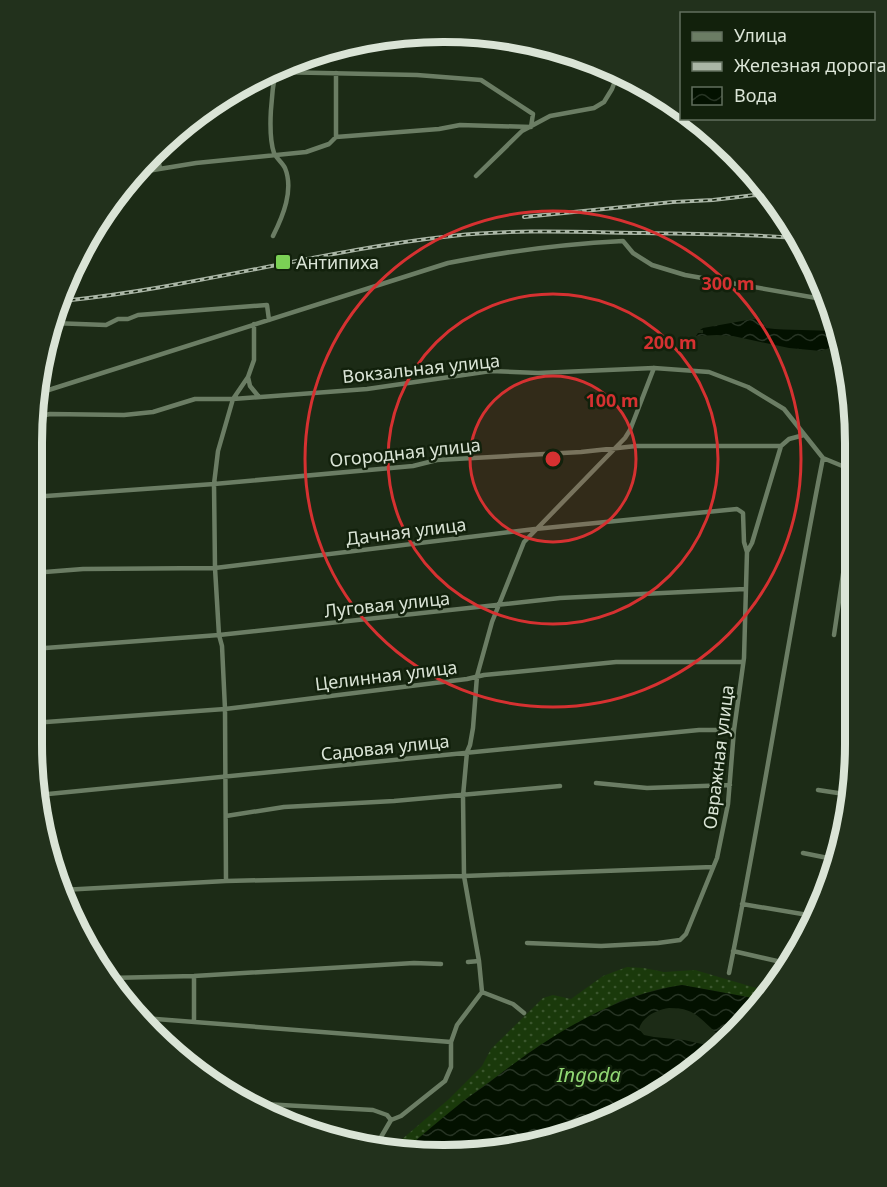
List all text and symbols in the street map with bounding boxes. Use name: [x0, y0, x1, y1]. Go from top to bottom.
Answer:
legend: [680, 12, 875, 120]
text: Улица: [734, 23, 787, 47]
text: Железная дорога: [734, 53, 886, 77]
text: Вода: [734, 83, 777, 107]
place label: Антипиха: [296, 250, 379, 274]
marker: Антипиха: [274, 253, 292, 271]
text: 300 m: [701, 271, 755, 295]
text: 200 m: [643, 330, 697, 354]
street label: Вокзальная улица: [341, 348, 501, 388]
text: 100 m: [585, 388, 639, 412]
street label: Огородная улица: [328, 432, 482, 472]
centre of rings: [543, 449, 563, 469]
street label: Дачная улица: [345, 512, 467, 550]
street label: Луговая улица: [323, 585, 451, 623]
street label: Целинная улица: [313, 654, 459, 696]
street label: Овражная улица: [697, 683, 739, 831]
street label: Садовая улица: [319, 728, 451, 766]
water label: Ingoda: [556, 1061, 621, 1088]

